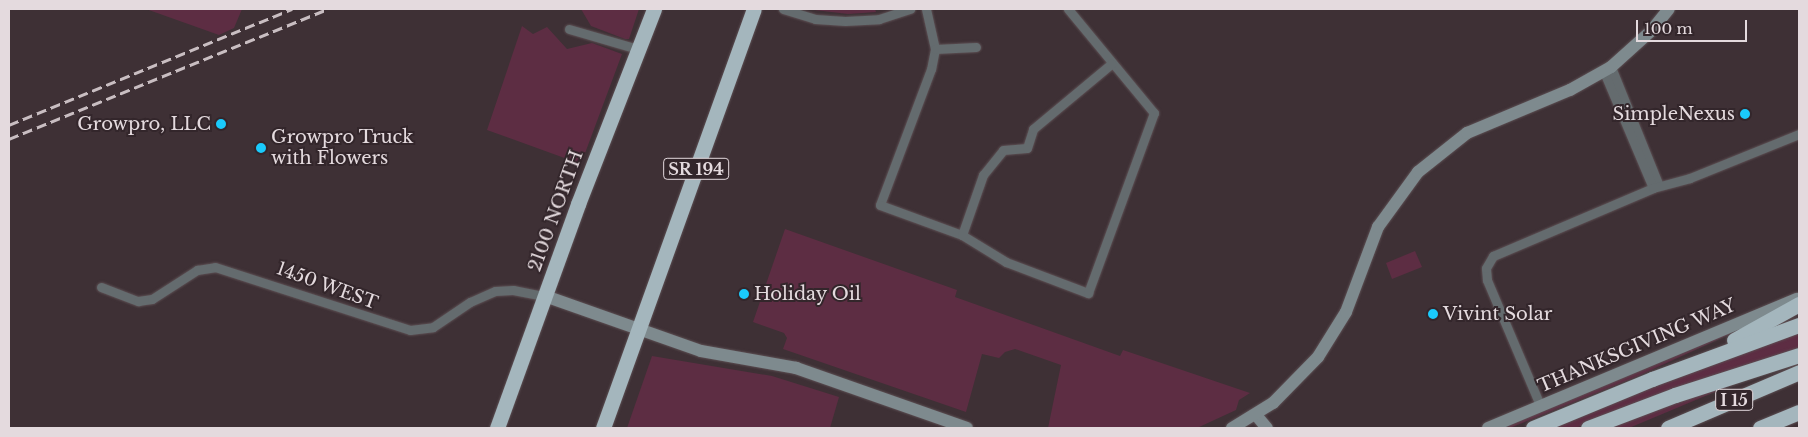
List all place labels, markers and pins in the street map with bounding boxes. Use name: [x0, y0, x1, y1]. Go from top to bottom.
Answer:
place label: SimpleNexus: [1613, 103, 1735, 125]
marker: SimpleNexus: [1739, 108, 1751, 120]
place label: Growpro, LLC: [77, 113, 211, 135]
marker: Growpro, LLC: [215, 118, 227, 130]
place label: Growpro Truck with Flowers: [271, 127, 414, 170]
marker: Growpro Truck with Flowers: [255, 142, 267, 154]
place label: Holiday Oil: [754, 283, 861, 305]
marker: Holiday Oil: [738, 288, 750, 300]
place label: Vivint Solar: [1443, 303, 1552, 325]
marker: Vivint Solar: [1427, 308, 1439, 320]

